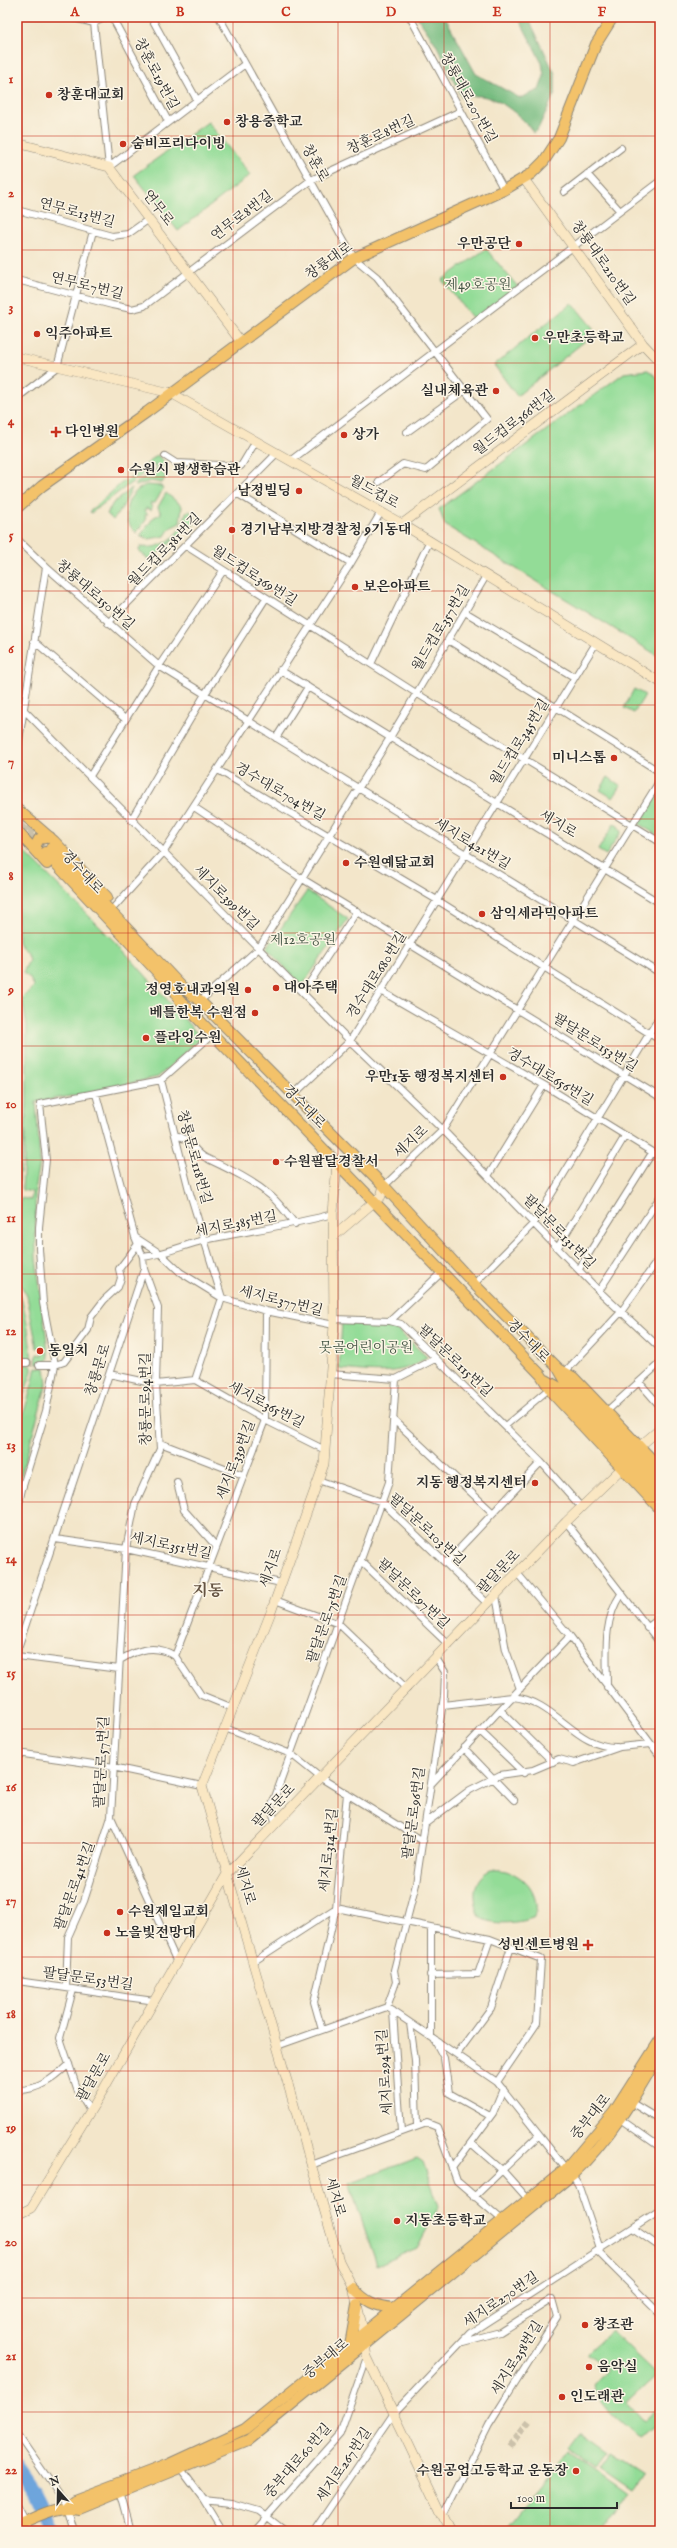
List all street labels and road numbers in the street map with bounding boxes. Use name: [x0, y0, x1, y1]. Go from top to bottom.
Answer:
street label: 창훈로19번길: [130, 35, 182, 113]
street label: 창룡대로207번길: [436, 49, 500, 147]
street label: 창훈로8번길: [344, 111, 418, 159]
street label: 창훈로: [297, 141, 333, 186]
street label: 연무로: [139, 186, 178, 230]
street label: 연무로8번길: [207, 187, 277, 245]
street label: 연무로13번길: [37, 194, 117, 232]
street label: 창룡대로210번길: [567, 217, 639, 309]
street label: 창룡대로: [302, 238, 357, 284]
street label: 연무로7번길: [49, 268, 125, 304]
street label: 월드컵로366번길: [469, 386, 559, 460]
street label: 월드컵로: [346, 471, 402, 513]
street label: 월드컵로381번길: [124, 509, 206, 591]
street label: 월드컵로369번길: [208, 542, 300, 610]
street label: 창룡대로150번길: [52, 556, 138, 634]
street label: 월드컵로357번길: [408, 581, 474, 675]
street label: 월드컵로345번길: [486, 696, 554, 788]
street label: 경수대로704번길: [232, 759, 328, 825]
street label: 세지로: [536, 806, 580, 842]
street label: 세지로421번길: [430, 814, 514, 874]
street label: 경수대로: [57, 846, 107, 898]
street label: 세지로399번길: [190, 862, 262, 934]
street label: 경수대로680번길: [343, 928, 411, 1022]
street label: 팔달문로153번길: [549, 1010, 641, 1076]
street label: 경수대로656번길: [503, 1044, 597, 1110]
street label: 경수대로: [279, 1081, 330, 1133]
street label: 창룡문로118번길: [173, 1108, 215, 1206]
street label: 세지로: [390, 1121, 432, 1162]
street label: 팔달문로131번길: [519, 1191, 599, 1273]
street label: 세지로385번길: [193, 1207, 279, 1241]
street label: 세지로377번길: [237, 1282, 325, 1320]
street label: 경수대로: [503, 1315, 554, 1367]
street label: 팔달문로115번길: [414, 1321, 496, 1401]
street label: 창룡문로: [81, 1341, 115, 1399]
street label: 창룡문로94번길: [137, 1352, 155, 1446]
street label: 세지로365번길: [225, 1377, 307, 1433]
street label: 세지로339번길: [213, 1417, 259, 1503]
street label: 팔달문로103번길: [385, 1490, 469, 1570]
street label: 세지로351번길: [128, 1529, 214, 1563]
street label: 세지로: [256, 1545, 287, 1590]
street label: 팔달문로: [474, 1546, 525, 1598]
street label: 팔달문로97번길: [373, 1555, 453, 1633]
street label: 팔달문로75번길: [303, 1572, 351, 1666]
street label: 팔달문로57번길: [91, 1715, 113, 1809]
street label: 팔달문로96번길: [399, 1766, 429, 1860]
street label: 팔달문로: [249, 1780, 300, 1832]
street label: 세지로314번길: [316, 1807, 342, 1893]
street label: 팔달문로41번길: [51, 1839, 99, 1933]
street label: 세지로: [231, 1863, 259, 1907]
street label: 팔달문로53번길: [41, 1964, 135, 1994]
street label: 세지로294번길: [373, 2028, 397, 2116]
street label: 팔달문로: [73, 2049, 116, 2105]
street label: 중부대로: [567, 2090, 615, 2144]
street label: 세지로: [321, 2175, 349, 2219]
street label: 세지로270번길: [460, 2268, 542, 2332]
street label: 세지로258번길: [487, 2317, 547, 2399]
street label: 중부대로: [299, 2334, 353, 2383]
street label: 중부대로60번길: [260, 2420, 336, 2502]
street label: 세지로267번길: [312, 2424, 376, 2506]

